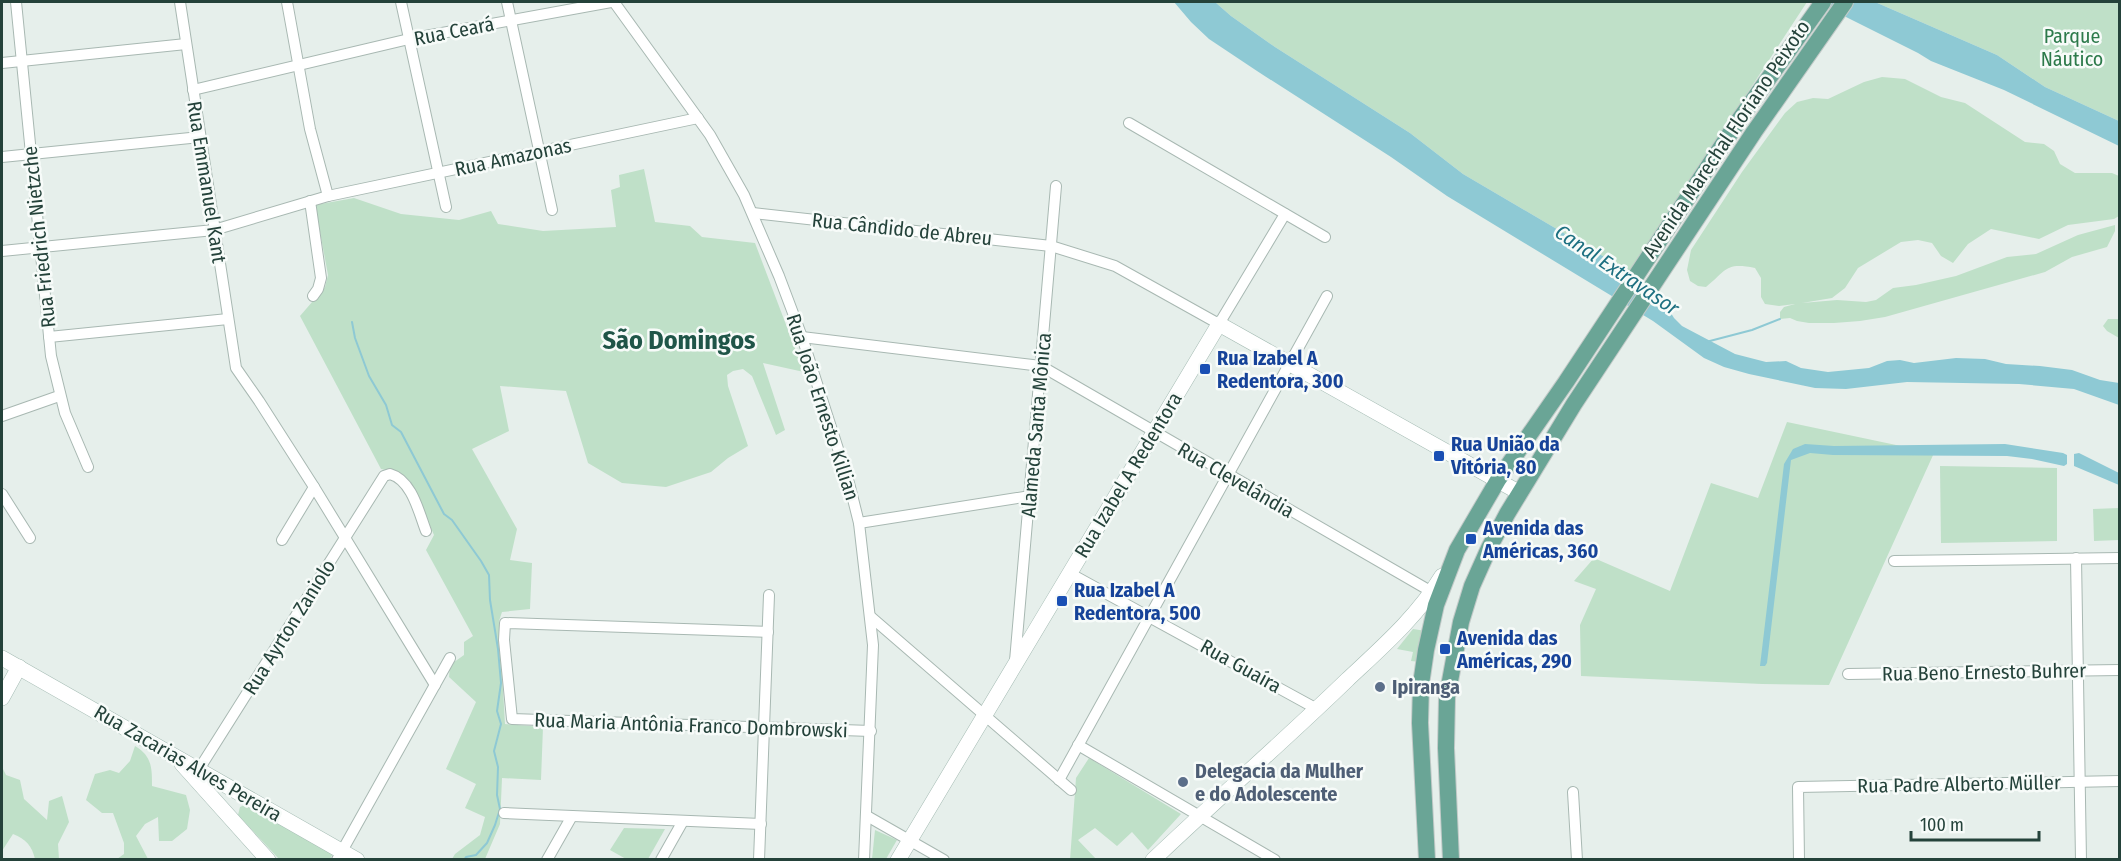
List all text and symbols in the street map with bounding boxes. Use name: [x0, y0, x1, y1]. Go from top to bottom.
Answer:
street label: Rua Ceará: [412, 11, 496, 51]
street label: Avenida Marechal Floriano Peixoto: [1637, 16, 1815, 262]
park label: Parque Náutico: [2041, 24, 2103, 71]
street label: Rua Emmanuel Kant: [182, 99, 232, 265]
street label: Rua Amazonas: [453, 133, 573, 181]
street label: Rua Friedrich Nietzche: [18, 145, 60, 329]
street label: Rua Cândido de Abreu: [811, 208, 993, 250]
water label: Canal Extravasor: [1550, 219, 1685, 321]
street label: Rua João Ernesto Killian: [781, 311, 865, 503]
district label: São Domingos: [603, 325, 755, 356]
street label: Alameda Santa Mônica: [1016, 331, 1056, 519]
place label: Rua Izabel A Redentora, 300: [1217, 346, 1344, 393]
marker: Rua Izabel A Redentora, 300: [1198, 362, 1212, 376]
street label: Rua Izabel A Redentora: [1069, 388, 1187, 562]
place label: Rua União da Vitória, 80: [1450, 432, 1560, 479]
street label: Rua Clevelândia: [1173, 437, 1299, 523]
marker: Rua União da Vitória, 80: [1432, 449, 1446, 463]
place label: Avenida das Américas, 360: [1482, 516, 1598, 563]
marker: Avenida das Américas, 360: [1464, 532, 1478, 546]
street label: Rua Ayrton Zaniolo: [238, 555, 340, 699]
place label: Rua Izabel A Redentora, 500: [1074, 578, 1201, 625]
marker: Rua Izabel A Redentora, 500: [1055, 594, 1069, 608]
place label: Avenida das Américas, 290: [1456, 626, 1572, 673]
street label: Rua Guaíra: [1196, 634, 1286, 698]
marker: Avenida das Américas, 290: [1438, 642, 1452, 656]
street label: Rua Beno Ernesto Buhrer: [1882, 658, 2086, 686]
place label: Ipiranga: [1392, 675, 1460, 699]
marker: Ipiranga: [1373, 680, 1387, 694]
street label: Rua Zacarias Alves Pereira: [90, 699, 286, 827]
street label: Rua Maria Antônia Franco Dombrowski: [534, 708, 848, 742]
place label: Delegacia da Mulher e do Adolescente: [1195, 759, 1364, 806]
street label: Rua Padre Alberto Müller: [1857, 770, 2061, 798]
marker: Delegacia da Mulher e do Adolescente: [1176, 775, 1190, 789]
scale bar: [1911, 804, 2038, 842]
text: 100 m: [1920, 814, 1964, 836]

